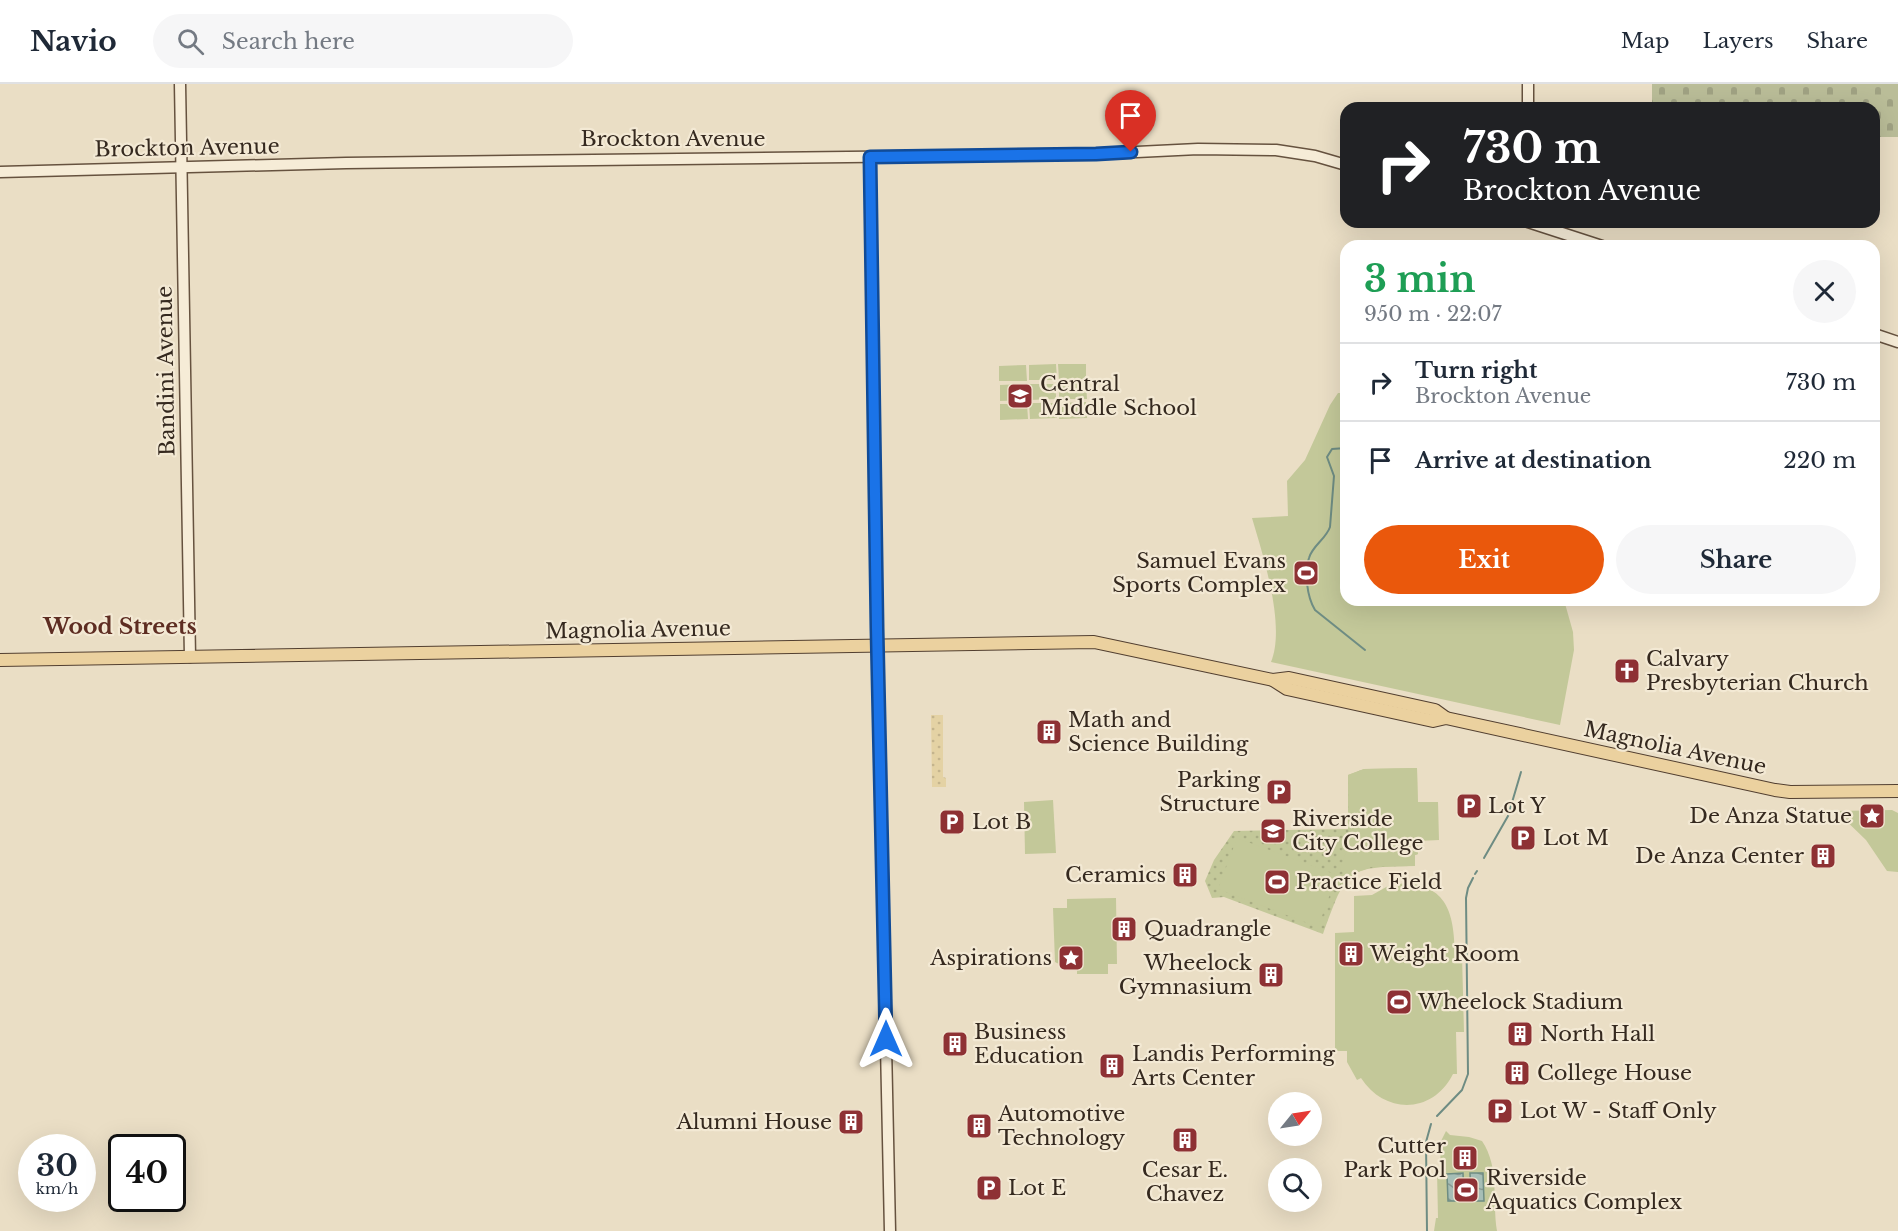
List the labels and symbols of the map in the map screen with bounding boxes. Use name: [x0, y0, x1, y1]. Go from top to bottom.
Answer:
pin: [1105, 90, 1156, 152]
street label: Brockton Avenue: [580, 126, 766, 152]
street label: Brockton Avenue: [94, 133, 280, 163]
street label: Bandini Avenue: [152, 286, 180, 456]
place label: Central Middle School: [1040, 371, 1197, 421]
school or university icon: Central Middle School: [1005, 381, 1035, 411]
place label: Samuel Evans Sports Complex: [1112, 548, 1286, 598]
sports icon: Samuel Evans Sports Complex: [1291, 558, 1321, 588]
district label: Wood Streets: [42, 613, 197, 640]
street label: Magnolia Avenue: [545, 615, 731, 645]
place label: Calvary Presbyterian Church: [1646, 646, 1869, 696]
church icon: Calvary Presbyterian Church: [1612, 656, 1642, 686]
place label: Math and Science Building: [1068, 707, 1249, 757]
street label: Magnolia Avenue: [1581, 716, 1769, 780]
building icon: Math and Science Building: [1034, 717, 1064, 747]
place label: Parking Structure: [1159, 767, 1260, 817]
parking icon: Parking Structure: [1264, 777, 1294, 807]
parking icon: Lot Y: [1454, 791, 1484, 821]
place label: Lot Y: [1488, 793, 1546, 819]
place icon: De Anza Statue: [1857, 801, 1887, 831]
place label: De Anza Statue: [1689, 803, 1852, 829]
place label: Riverside City College: [1292, 806, 1424, 856]
parking icon: Lot B: [937, 807, 967, 837]
place label: Lot B: [972, 809, 1031, 835]
school or university icon: Riverside City College: [1258, 816, 1288, 846]
parking icon: Lot M: [1508, 823, 1538, 853]
place label: Lot M: [1543, 825, 1609, 851]
building icon: De Anza Center: [1808, 841, 1838, 871]
place label: De Anza Center: [1635, 843, 1804, 869]
building icon: Ceramics: [1170, 860, 1200, 890]
place label: Ceramics: [1065, 862, 1166, 888]
sports icon: Practice Field: [1262, 867, 1292, 897]
place label: Practice Field: [1296, 869, 1442, 895]
building icon: Quadrangle: [1109, 914, 1139, 944]
place label: Quadrangle: [1144, 916, 1271, 942]
building icon: Weight Room: [1336, 939, 1366, 969]
place label: Weight Room: [1369, 941, 1520, 967]
place icon: Aspirations: [1056, 943, 1086, 973]
place label: Aspirations: [929, 945, 1052, 971]
place label: Wheelock Gymnasium: [1119, 950, 1252, 1000]
building icon: Wheelock Gymnasium: [1256, 960, 1286, 990]
sports icon: Wheelock Stadium: [1384, 987, 1414, 1017]
place label: Wheelock Stadium: [1417, 989, 1624, 1015]
position arrow: [854, 1007, 918, 1071]
place label: Business Education: [974, 1019, 1084, 1069]
building icon: North Hall: [1505, 1019, 1535, 1049]
place label: North Hall: [1540, 1021, 1655, 1047]
building icon: Business Education: [940, 1029, 970, 1059]
place label: Landis Performing Arts Center: [1131, 1041, 1335, 1091]
building icon: Landis Performing Arts Center: [1097, 1051, 1127, 1081]
building icon: College House: [1502, 1058, 1532, 1088]
place label: College House: [1537, 1060, 1692, 1086]
north arrow: [1268, 1092, 1322, 1146]
parking icon: Lot W - Staff Only: [1485, 1096, 1515, 1126]
place label: Lot W - Staff Only: [1520, 1098, 1717, 1124]
place label: Automotive Technology: [997, 1101, 1126, 1151]
building icon: Alumni House: [836, 1107, 866, 1137]
place label: Alumni House: [675, 1109, 832, 1135]
building icon: Automotive Technology: [964, 1111, 994, 1141]
building icon: Cesar E. Chavez: [1170, 1125, 1200, 1155]
place label: Cutter Park Pool: [1343, 1133, 1446, 1183]
speed limit sign: 40: [108, 1134, 186, 1212]
building icon: Cutter Park Pool: [1450, 1143, 1480, 1173]
place label: Cesar E. Chavez: [1142, 1157, 1228, 1207]
place label: Riverside Aquatics Complex: [1485, 1165, 1682, 1215]
parking icon: Lot E: [974, 1173, 1004, 1203]
place label: Lot E: [1008, 1175, 1066, 1201]
sports icon: Riverside Aquatics Complex: [1451, 1175, 1481, 1205]

